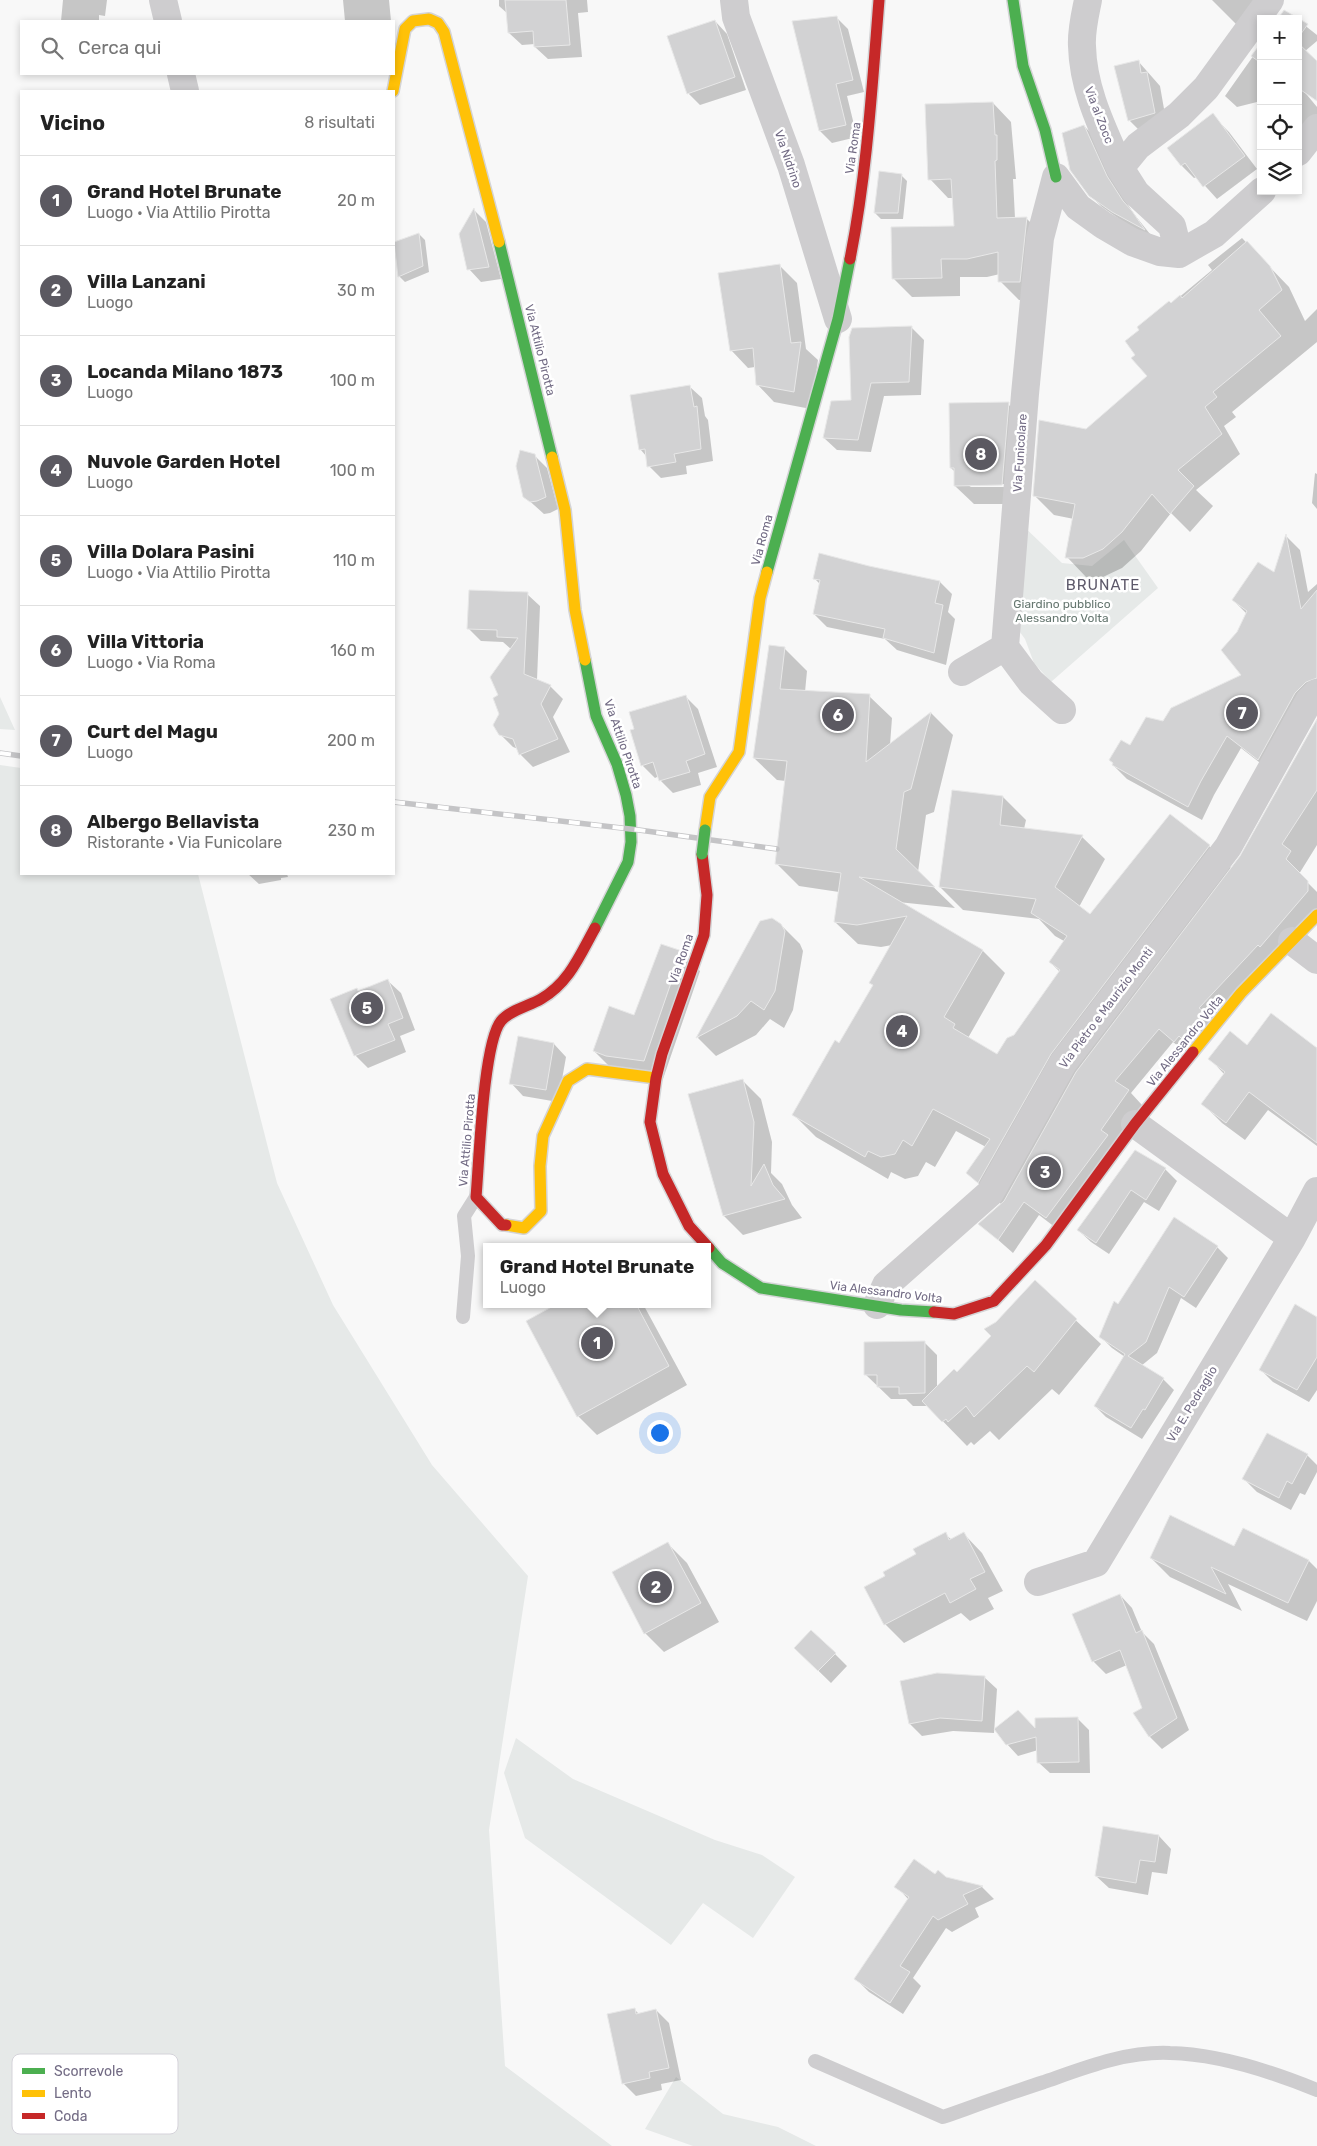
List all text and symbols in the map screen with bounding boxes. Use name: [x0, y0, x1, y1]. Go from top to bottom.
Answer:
map controls: [1257, 15, 1302, 195]
button: +: [1257, 15, 1302, 60]
search box: [20, 20, 395, 75]
icon: search: [38, 34, 66, 62]
text: Cerca qui: [78, 36, 161, 59]
button: −: [1257, 60, 1302, 105]
street label: Via al Zocc: [1082, 85, 1116, 146]
button: locate: [1257, 105, 1302, 150]
text: Vicino: [40, 110, 105, 135]
text: 8 risultati: [304, 113, 375, 132]
street label: Via Roma: [842, 121, 864, 175]
street label: Via Nidrino: [772, 128, 804, 190]
button: layers: [1257, 150, 1302, 195]
text: Grand Hotel Brunate: [87, 180, 282, 203]
text: 1: [52, 191, 60, 210]
text: 20 m: [337, 191, 375, 210]
text: Luogo · Via Attilio Pirotta: [87, 203, 271, 222]
text: Villa Lanzani: [87, 270, 206, 293]
text: 2: [51, 281, 61, 300]
text: 30 m: [337, 281, 375, 300]
text: Luogo: [87, 293, 133, 312]
street label: Via Attilio Pirotta: [522, 303, 558, 397]
text: Locanda Milano 1873: [87, 360, 283, 383]
text: 3: [51, 371, 61, 390]
text: 100 m: [330, 371, 375, 390]
text: Luogo: [87, 383, 133, 402]
street label: Via Funicolare: [1010, 413, 1030, 493]
pin: 8: [965, 435, 997, 473]
text: Nuvole Garden Hotel: [87, 450, 280, 473]
text: 4: [51, 461, 61, 480]
text: 100 m: [330, 461, 375, 480]
text: Luogo: [87, 473, 133, 492]
street label: Via Roma: [748, 513, 776, 567]
text: Villa Dolara Pasini: [87, 540, 255, 563]
text: 5: [51, 551, 61, 570]
text: 110 m: [333, 551, 375, 570]
text: Luogo · Via Attilio Pirotta: [87, 563, 271, 582]
district label: BRUNATE: [1066, 576, 1140, 594]
park label: Giardino pubblico Alessandro Volta: [1013, 597, 1111, 625]
text: Villa Vittoria: [87, 630, 204, 653]
text: 6: [51, 641, 61, 660]
text: 160 m: [330, 641, 375, 660]
text: Luogo · Via Roma: [87, 653, 216, 672]
pin: 7: [1226, 694, 1258, 732]
pin: 6: [822, 696, 854, 734]
street label: Via Attilio Pirotta: [601, 698, 645, 790]
text: Curt del Magu: [87, 720, 218, 743]
text: 7: [51, 731, 61, 750]
text: 200 m: [327, 731, 375, 750]
text: Luogo: [87, 743, 133, 762]
text: Albergo Bellavista: [87, 810, 259, 833]
text: 8: [51, 821, 61, 840]
text: 230 m: [328, 821, 375, 840]
text: Ristorante · Via Funicolare: [87, 833, 282, 852]
street label: Via Roma: [666, 932, 696, 986]
street label: Via Pietro e Maurizio Monti: [1056, 945, 1156, 1071]
pin: 5: [351, 989, 383, 1027]
street label: Via Alessandro Volta: [1144, 993, 1226, 1089]
pin: 4: [886, 1012, 918, 1050]
street label: Via Attilio Pirotta: [456, 1093, 478, 1187]
pin: 3: [1029, 1153, 1061, 1191]
popup: [483, 1243, 711, 1308]
text: Grand Hotel Brunate: [500, 1255, 694, 1278]
text: Luogo: [500, 1278, 546, 1297]
street label: Via Alessandro Volta: [829, 1278, 943, 1306]
pin: 1: [581, 1324, 613, 1362]
street label: Via E. Pedraglio: [1164, 1363, 1220, 1444]
your location: [647, 1420, 673, 1446]
pin: 2: [640, 1568, 672, 1606]
legend: [12, 2054, 178, 2134]
text: Scorrevole: [54, 2063, 123, 2080]
text: Lento: [54, 2085, 91, 2102]
text: Coda: [54, 2108, 87, 2125]

